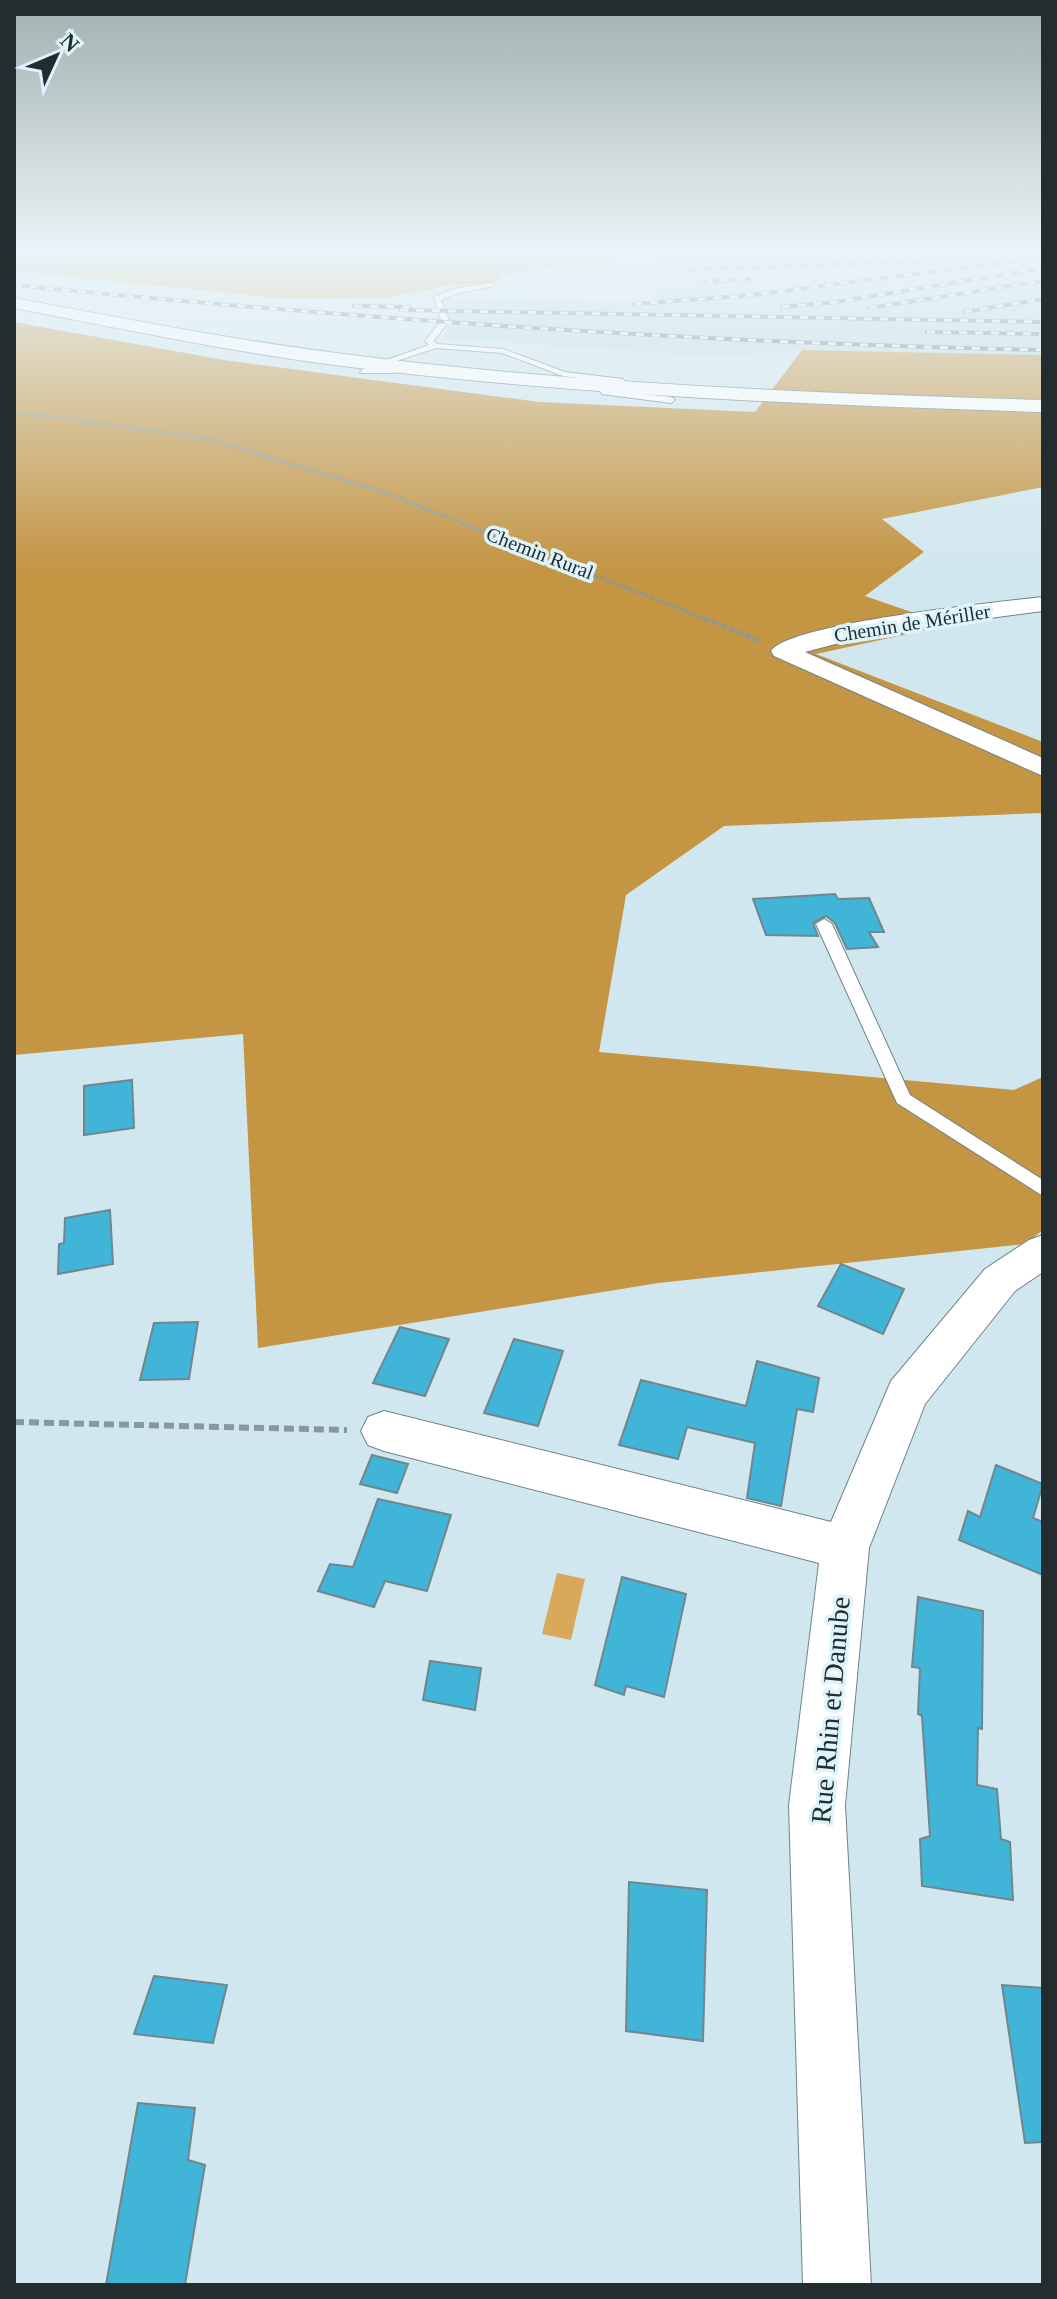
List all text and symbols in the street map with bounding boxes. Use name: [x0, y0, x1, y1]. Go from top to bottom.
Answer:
north arrow: [16, 16, 96, 96]
text: N: [56, 28, 85, 57]
street label: Chemin Rural: [483, 523, 597, 584]
street label: Chemin de Mériller: [832, 600, 992, 646]
street label: Rue Rhin et Danube: [805, 1595, 856, 1825]

